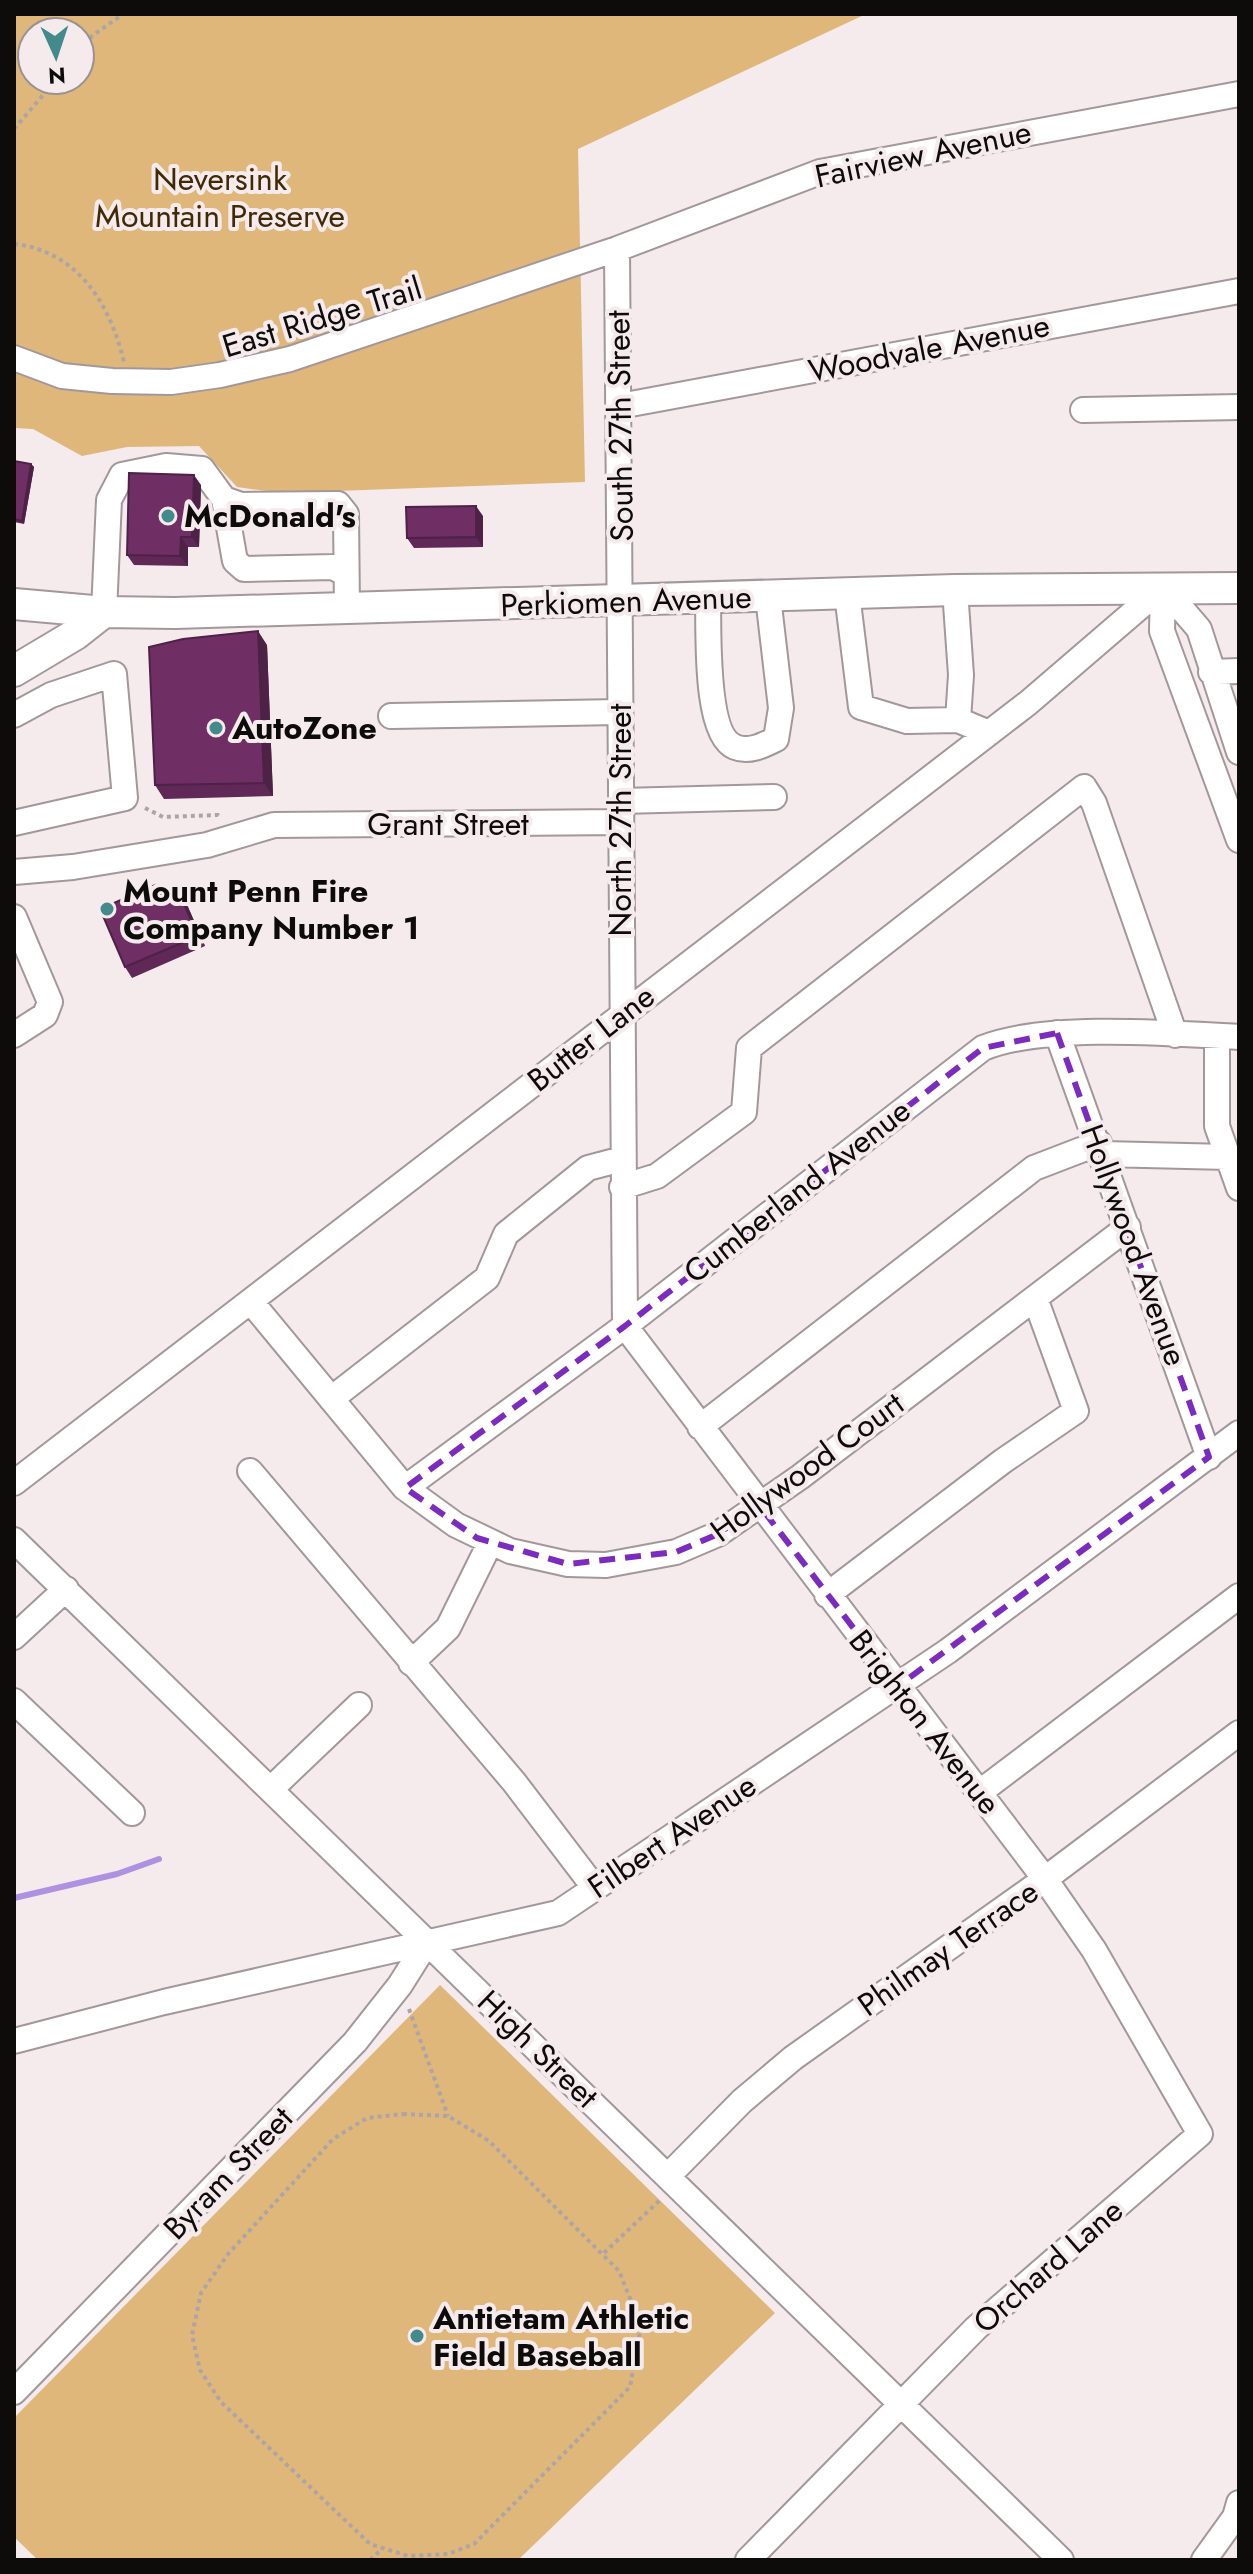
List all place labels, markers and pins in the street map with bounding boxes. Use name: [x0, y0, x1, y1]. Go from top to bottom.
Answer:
place label: McDonald's: [184, 493, 356, 539]
marker: McDonald's: [159, 507, 177, 525]
place label: AutoZone: [231, 705, 377, 751]
marker: AutoZone: [207, 719, 225, 737]
place label: Mount Penn Fire Company Number 1: [123, 868, 419, 951]
marker: Mount Penn Fire Company Number 1: [98, 900, 116, 918]
place label: Antietam Athletic Field Baseball: [432, 2295, 689, 2378]
marker: Antietam Athletic Field Baseball: [408, 2327, 426, 2345]

